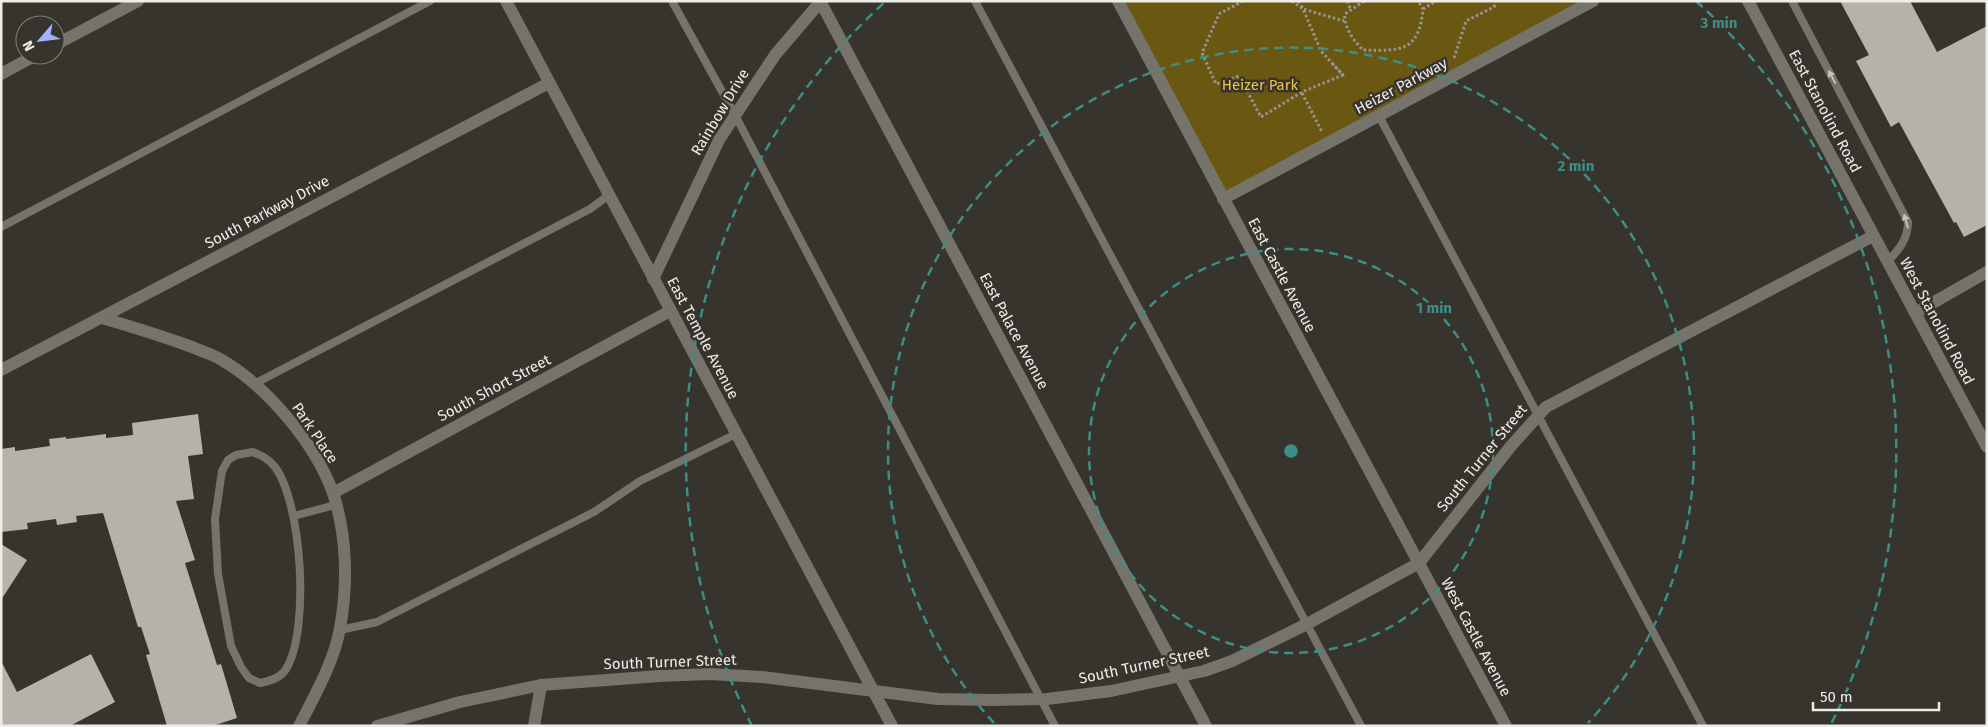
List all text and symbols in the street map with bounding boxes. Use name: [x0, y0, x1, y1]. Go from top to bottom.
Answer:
text: 3 min: [1700, 14, 1737, 32]
north arrow: [15, 15, 65, 65]
text: N: [19, 38, 39, 54]
street label: East Stanolind Road: [1785, 47, 1865, 175]
street label: Heizer Parkway: [1352, 54, 1451, 118]
street label: Rainbow Drive: [687, 65, 753, 159]
one-way arrow: [1828, 69, 1836, 84]
park label: Heizer Park: [1222, 76, 1299, 94]
text: 2 min: [1558, 157, 1594, 175]
street label: South Parkway Drive: [202, 172, 332, 252]
one-way arrow: [1902, 213, 1910, 229]
street label: East Castle Avenue: [1244, 215, 1320, 335]
street label: West Stanolind Road: [1896, 255, 1978, 387]
street label: East Palace Avenue: [976, 270, 1052, 392]
street label: East Temple Avenue: [663, 274, 743, 402]
text: 1 min: [1416, 299, 1452, 317]
street label: South Short Street: [434, 350, 554, 425]
street label: Park Place: [288, 399, 342, 467]
street label: South Turner Street: [1433, 400, 1531, 515]
centre of rings: [1282, 442, 1300, 460]
street label: West Castle Avenue: [1437, 575, 1515, 699]
street label: South Turner Street: [1077, 642, 1211, 688]
street label: South Turner Street: [603, 651, 737, 673]
scale bar: [1813, 680, 1939, 712]
text: 50 m: [1820, 688, 1853, 706]

